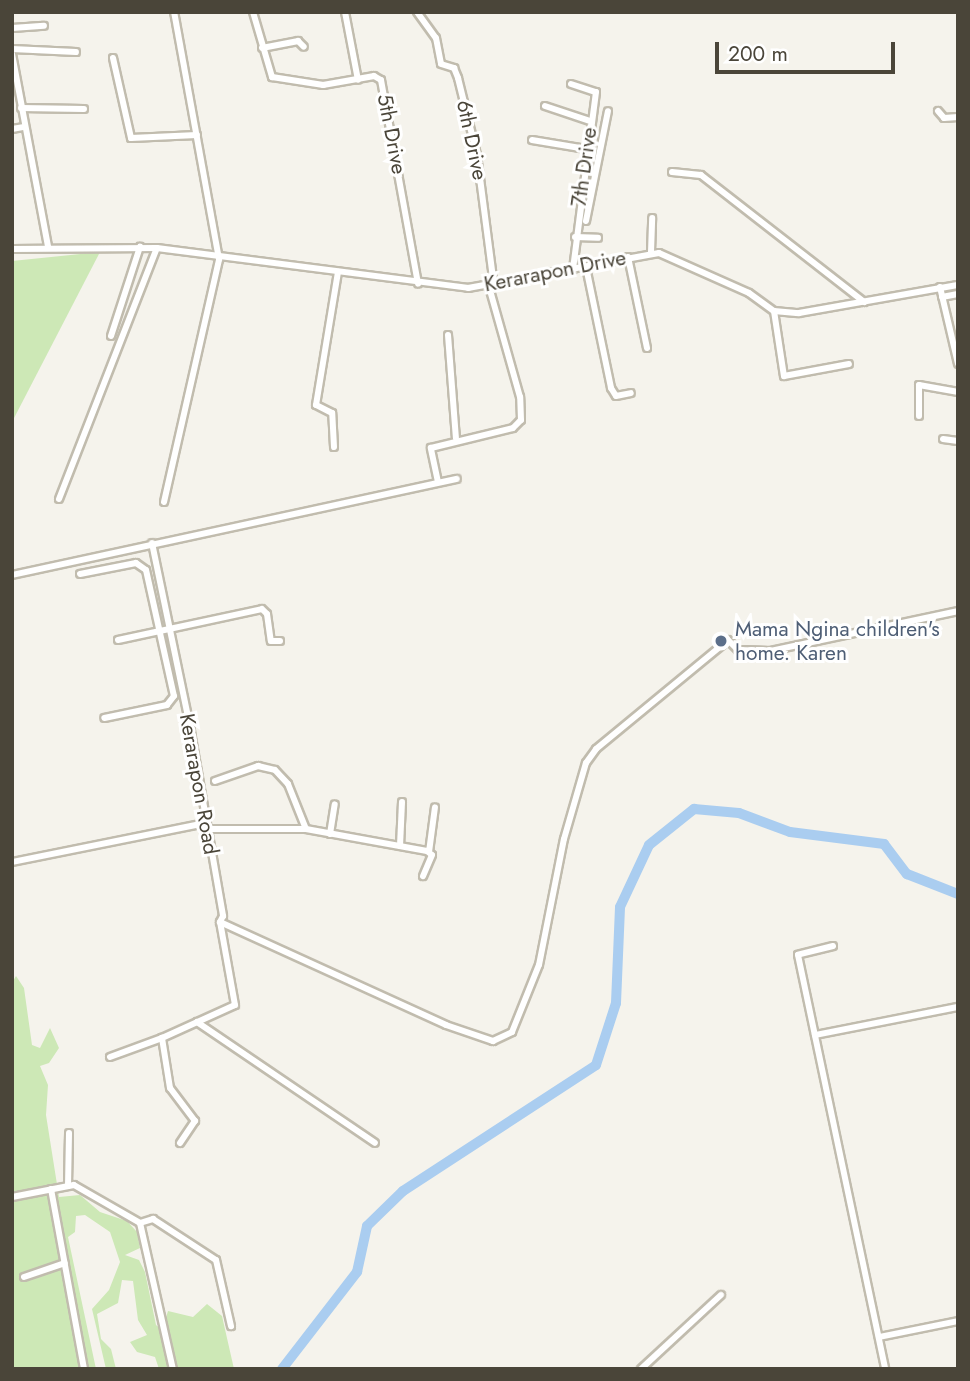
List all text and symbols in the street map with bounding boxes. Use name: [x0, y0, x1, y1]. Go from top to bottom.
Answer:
scale bar: [718, 28, 898, 72]
text: 200 m: [728, 39, 788, 69]
street label: 5th Drive: [372, 92, 412, 176]
street label: 6th Drive: [451, 98, 493, 182]
street label: 7th Drive: [566, 126, 602, 208]
street label: Kerarapon Drive: [482, 245, 628, 297]
place label: Mama Ngina children's home. Karen: [735, 616, 940, 666]
marker: Mama Ngina children's home. Karen: [713, 633, 729, 649]
street label: Kerarapon Road: [174, 712, 224, 856]

